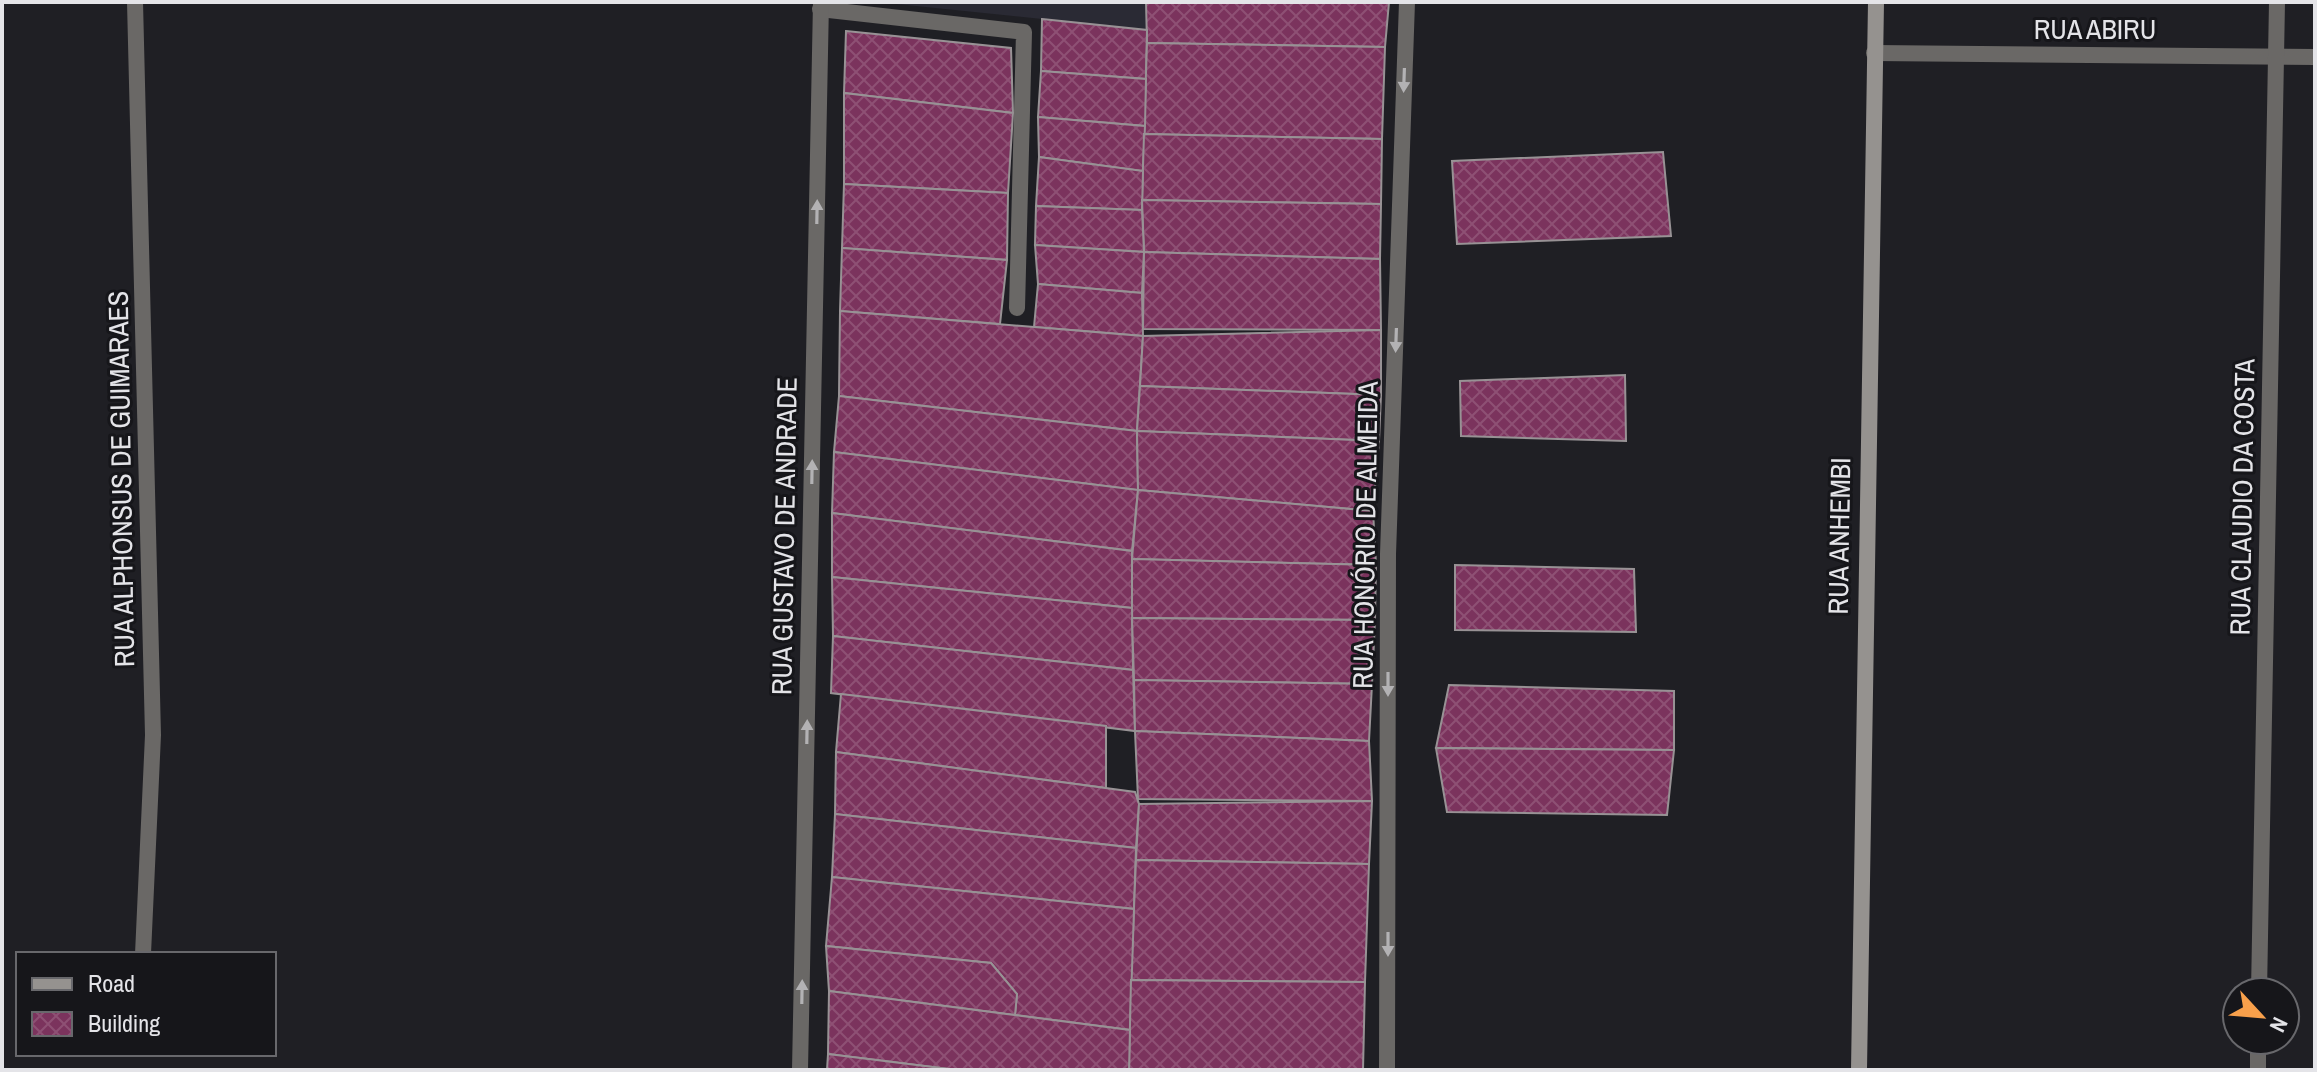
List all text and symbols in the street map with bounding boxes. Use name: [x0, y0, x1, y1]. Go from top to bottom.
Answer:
street label: RUA ABIRU: [2034, 10, 2156, 48]
one-way arrow: [1398, 68, 1411, 93]
one-way arrow: [810, 199, 823, 224]
street label: RUA ALPHONSUS DE GUIMARAES: [99, 290, 143, 668]
one-way arrow: [1389, 328, 1402, 353]
street label: RUA CLAUDIO DA COSTA: [2221, 358, 2263, 636]
street label: RUA GUSTAVO DE ANDRADE: [762, 377, 806, 695]
street label: RUA HONÓRIO DE ALMEIDA: [1343, 380, 1387, 689]
street label: RUA ANHEMBI: [1819, 457, 1859, 615]
one-way arrow: [805, 459, 818, 484]
one-way arrow: [1382, 672, 1394, 697]
one-way arrow: [800, 719, 813, 744]
one-way arrow: [1382, 932, 1394, 957]
legend: [16, 952, 276, 1056]
text: Road: [88, 967, 135, 999]
north arrow: [2221, 976, 2301, 1056]
one-way arrow: [795, 979, 808, 1004]
text: Building: [88, 1007, 160, 1039]
text: N: [2263, 1012, 2295, 1037]

